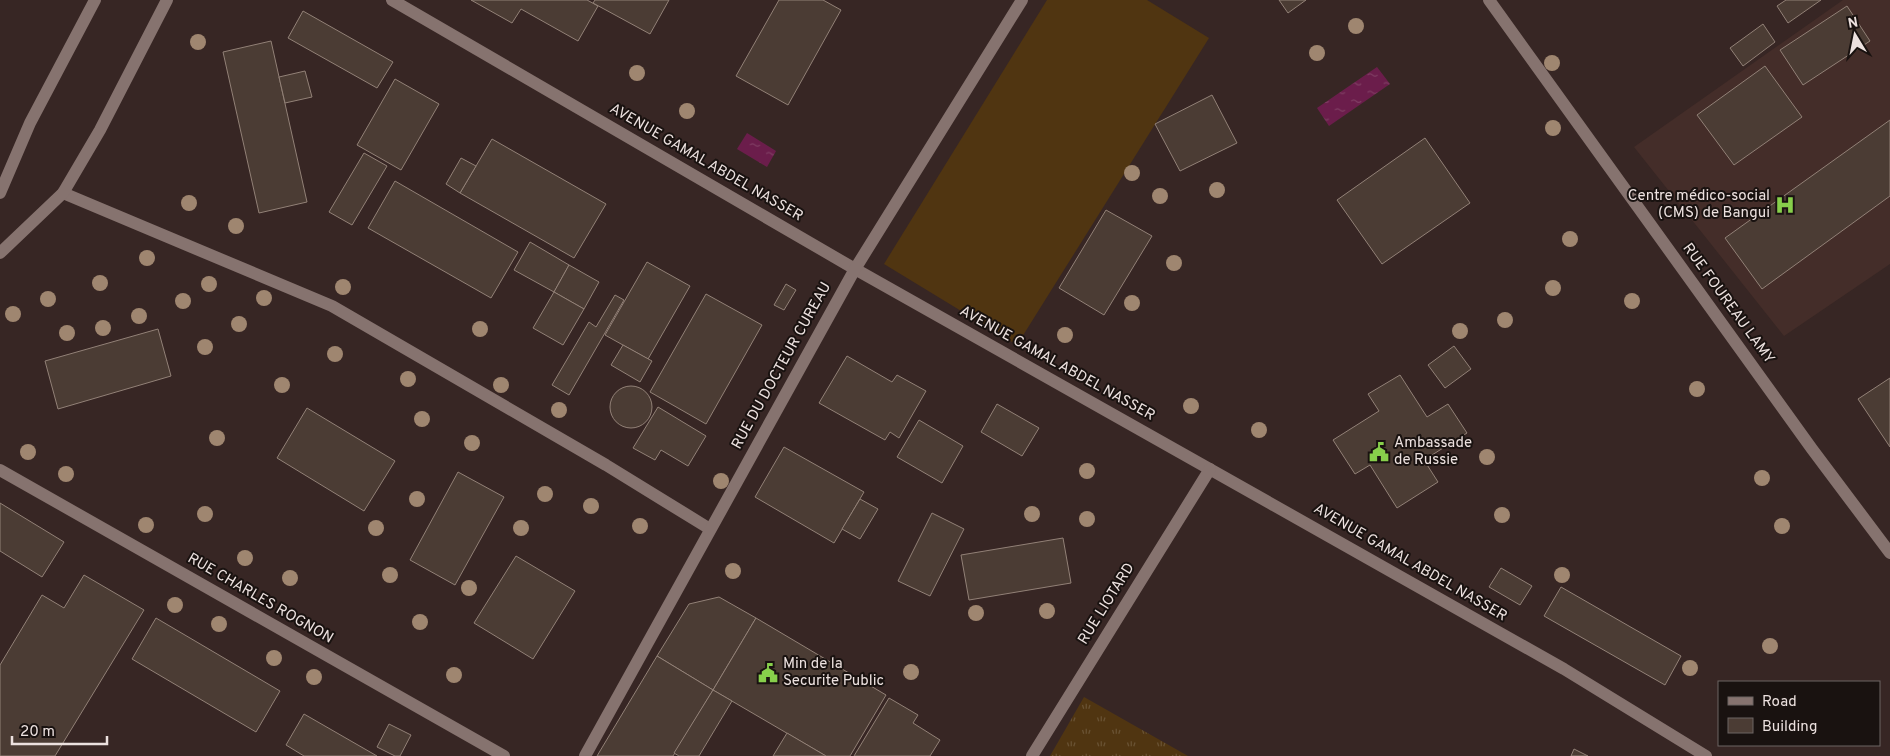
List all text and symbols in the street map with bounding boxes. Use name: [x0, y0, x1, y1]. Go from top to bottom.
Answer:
north arrow: [1830, 10, 1880, 60]
text: N: [1847, 14, 1859, 33]
street label: AVENUE GAMAL ABDEL NASSER: [606, 100, 806, 226]
place label: Centre médico-social (CMS) de Bangui: [1628, 187, 1770, 223]
hospital icon: Centre médico-social (CMS) de Bangui: [1774, 194, 1796, 216]
street label: RUE FOUREAU LAMY: [1678, 240, 1778, 368]
street label: RUE DU DOCTEUR CUREAU: [728, 279, 836, 453]
street label: AVENUE GAMAL ABDEL NASSER: [956, 302, 1158, 426]
place label: Ambassade de Russie: [1394, 434, 1472, 470]
public building icon: Ambassade de Russie: [1368, 441, 1390, 463]
street label: AVENUE GAMAL ABDEL NASSER: [1310, 500, 1510, 626]
street label: RUE CHARLES ROGNON: [184, 549, 336, 649]
street label: RUE LIOTARD: [1074, 560, 1140, 648]
place label: Min de la Securite Public: [783, 655, 884, 691]
public building icon: Min de la Securite Public: [757, 662, 779, 684]
legend: [1718, 681, 1880, 746]
text: Road: [1762, 693, 1797, 712]
scale bar: [12, 714, 108, 746]
text: Building: [1762, 718, 1817, 737]
text: 20 m: [20, 723, 55, 742]

